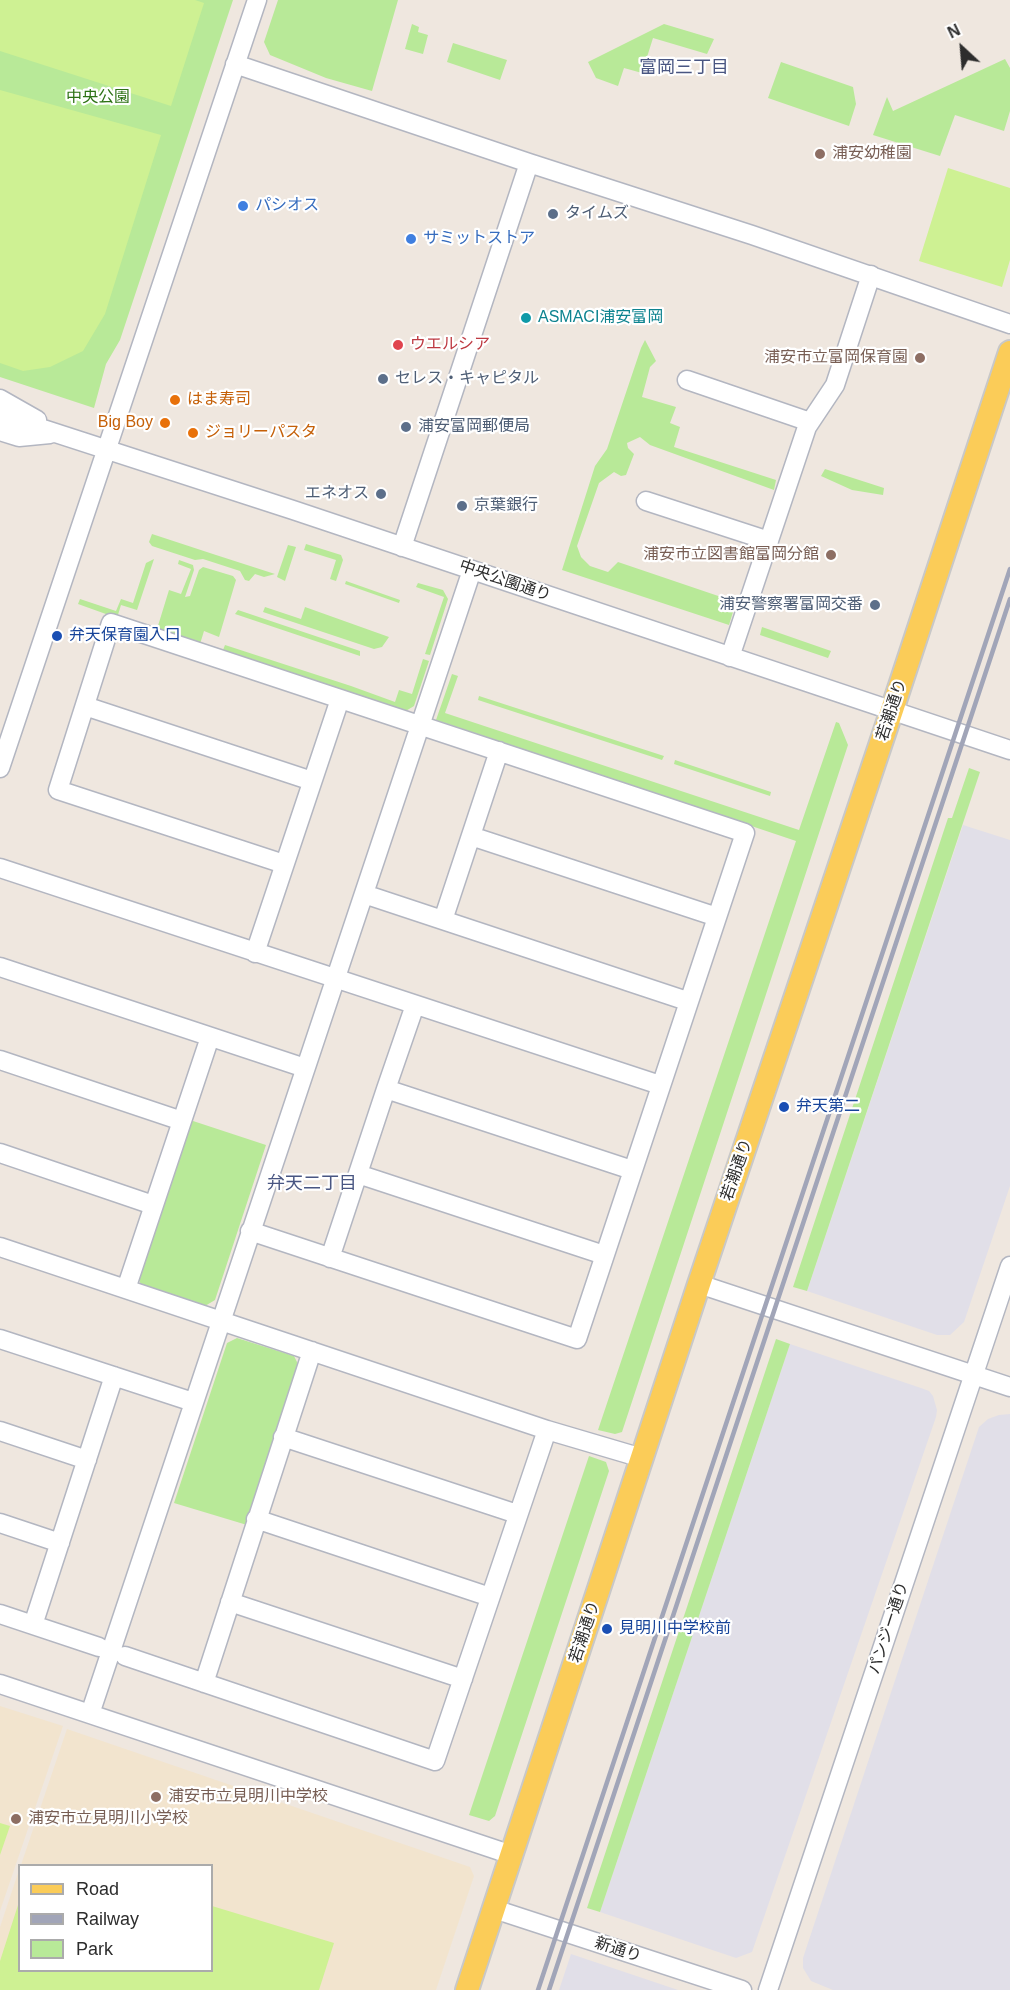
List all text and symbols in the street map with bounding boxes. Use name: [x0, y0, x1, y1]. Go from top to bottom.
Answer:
north arrow: [932, 18, 992, 78]
text: N: [945, 21, 963, 42]
district label: 富岡三丁目: [639, 57, 729, 79]
park label: 中央公園: [66, 88, 130, 108]
place label: 浦安幼稚園: [832, 144, 912, 164]
marker: 浦安幼稚園: [813, 147, 827, 161]
place label: パシオス: [255, 196, 319, 216]
marker: パシオス: [236, 199, 250, 213]
place label: タイムズ: [565, 204, 629, 224]
marker: タイムズ: [546, 207, 560, 221]
place label: サミットストア: [423, 229, 535, 249]
marker: サミットストア: [404, 232, 418, 246]
place label: ASMACI浦安富岡: [538, 308, 663, 328]
marker: ASMACI浦安富岡: [519, 311, 533, 325]
place label: ウエルシア: [410, 335, 490, 355]
marker: ウエルシア: [391, 338, 405, 352]
place label: 浦安市立富岡保育園: [764, 348, 908, 368]
marker: 浦安市立富岡保育園: [913, 351, 927, 365]
place label: セレス・キャピタル: [395, 369, 539, 389]
marker: セレス・キャピタル: [376, 372, 390, 386]
place label: はま寿司: [187, 390, 251, 410]
marker: はま寿司: [168, 393, 182, 407]
place label: Big Boy: [98, 413, 153, 433]
marker: Big Boy: [158, 416, 172, 430]
place label: 浦安富岡郵便局: [418, 417, 530, 437]
marker: 浦安富岡郵便局: [399, 420, 413, 434]
place label: ジョリーパスタ: [205, 423, 317, 443]
marker: ジョリーパスタ: [186, 426, 200, 440]
place label: エネオス: [305, 484, 369, 504]
marker: エネオス: [374, 487, 388, 501]
place label: 京葉銀行: [474, 496, 538, 516]
marker: 京葉銀行: [455, 499, 469, 513]
place label: 浦安市立図書館富岡分館: [643, 545, 819, 565]
marker: 浦安市立図書館富岡分館: [824, 548, 838, 562]
street label: 中央公園通り: [456, 556, 554, 606]
place label: 浦安警察署富岡交番: [719, 595, 863, 615]
marker: 浦安警察署富岡交番: [868, 598, 882, 612]
place label: 弁天保育園入口: [69, 626, 181, 646]
marker: 弁天保育園入口: [50, 629, 64, 643]
street label: 若潮通り: [873, 677, 911, 743]
place label: 弁天第二: [796, 1097, 860, 1117]
marker: 弁天第二: [777, 1100, 791, 1114]
street label: 若潮通り: [718, 1137, 756, 1203]
district label: 弁天二丁目: [267, 1173, 357, 1195]
street label: パンジー通り: [865, 1579, 913, 1677]
street label: 若潮通り: [566, 1599, 604, 1665]
place label: 見明川中学校前: [619, 1619, 731, 1639]
marker: 見明川中学校前: [600, 1622, 614, 1636]
place label: 浦安市立見明川中学校: [168, 1787, 328, 1807]
marker: 浦安市立見明川中学校: [149, 1790, 163, 1804]
place label: 浦安市立見明川小学校: [28, 1809, 188, 1829]
marker: 浦安市立見明川小学校: [9, 1812, 23, 1826]
legend: [18, 1864, 213, 1972]
text: Road: [76, 1879, 119, 1899]
text: Railway: [76, 1909, 139, 1929]
street label: 新通り: [592, 1933, 644, 1967]
text: Park: [76, 1939, 113, 1959]

